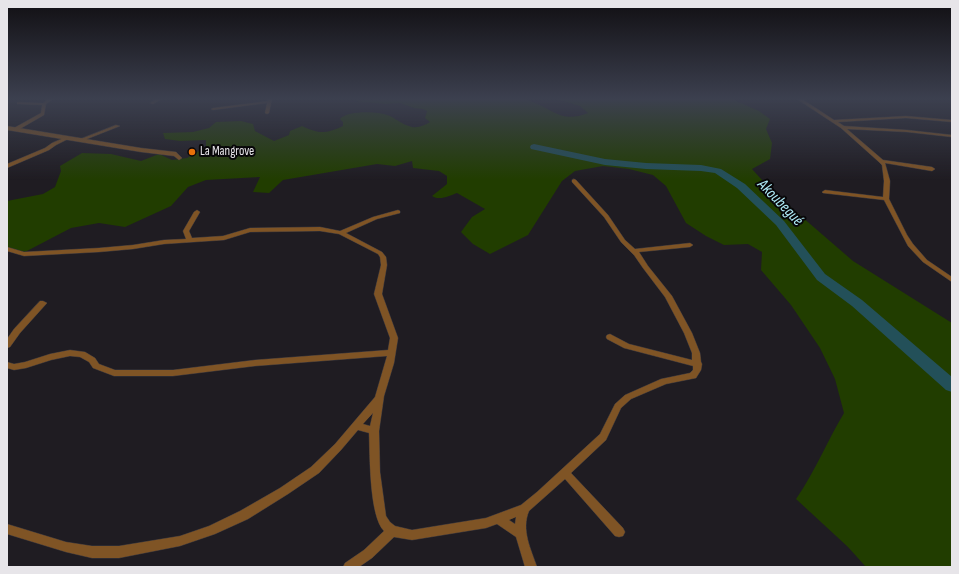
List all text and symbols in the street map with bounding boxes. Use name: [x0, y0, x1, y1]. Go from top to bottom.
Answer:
place label: La Mangrove: [200, 144, 254, 160]
marker: La Mangrove: [187, 147, 197, 157]
water label: Akoubegué: [753, 176, 807, 230]

